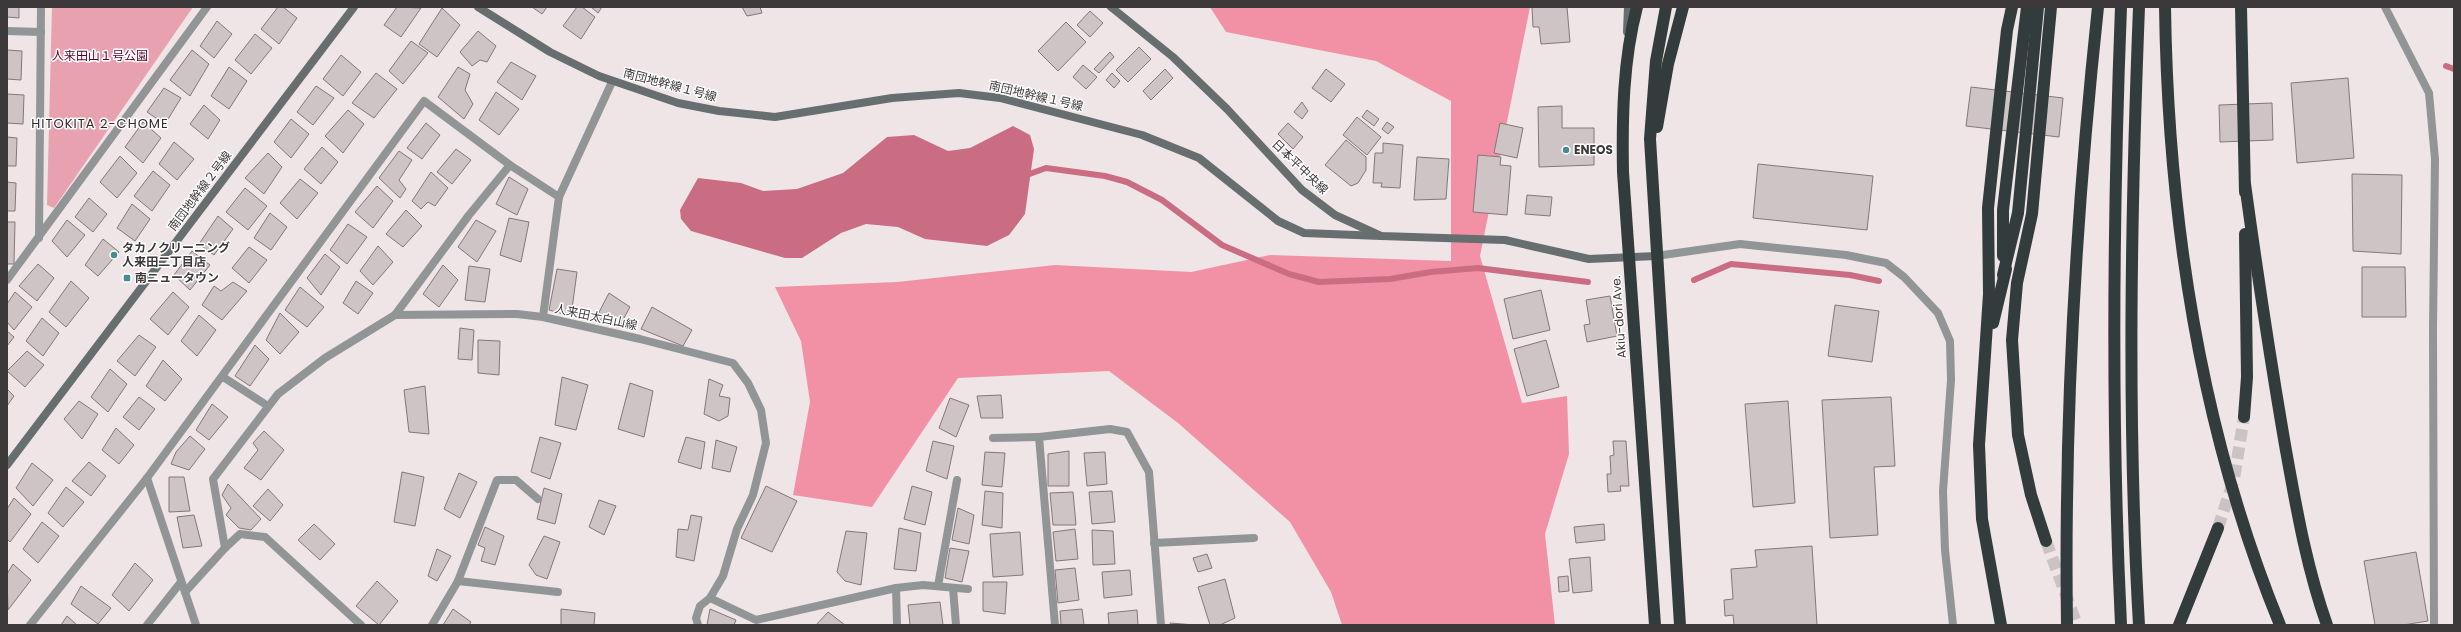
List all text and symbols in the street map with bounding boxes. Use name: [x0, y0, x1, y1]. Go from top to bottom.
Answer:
park label: 人来田山１号公園: [52, 47, 148, 64]
street label: 南団地幹線１号線: [622, 64, 719, 105]
street label: 南団地幹線１号線: [987, 76, 1085, 115]
district label: HITOKITA 2-CHOME: [31, 114, 169, 133]
street label: 日本平中央線: [1269, 136, 1332, 198]
place label: ENEOS: [1574, 141, 1613, 158]
marker: ENEOS: [1561, 145, 1571, 155]
street label: 南団地幹線２号線: [164, 147, 235, 234]
place label: タカノクリーニング 人来田二丁目店: [122, 239, 230, 270]
marker: タカノクリーニング 人来田二丁目店: [109, 250, 119, 260]
place label: 南ニュータウン: [135, 269, 219, 286]
marker: 南ニュータウン: [122, 273, 132, 283]
street label: Akiu-dori Ave.: [1607, 275, 1630, 359]
street label: 人来田太白山線: [553, 299, 639, 334]

